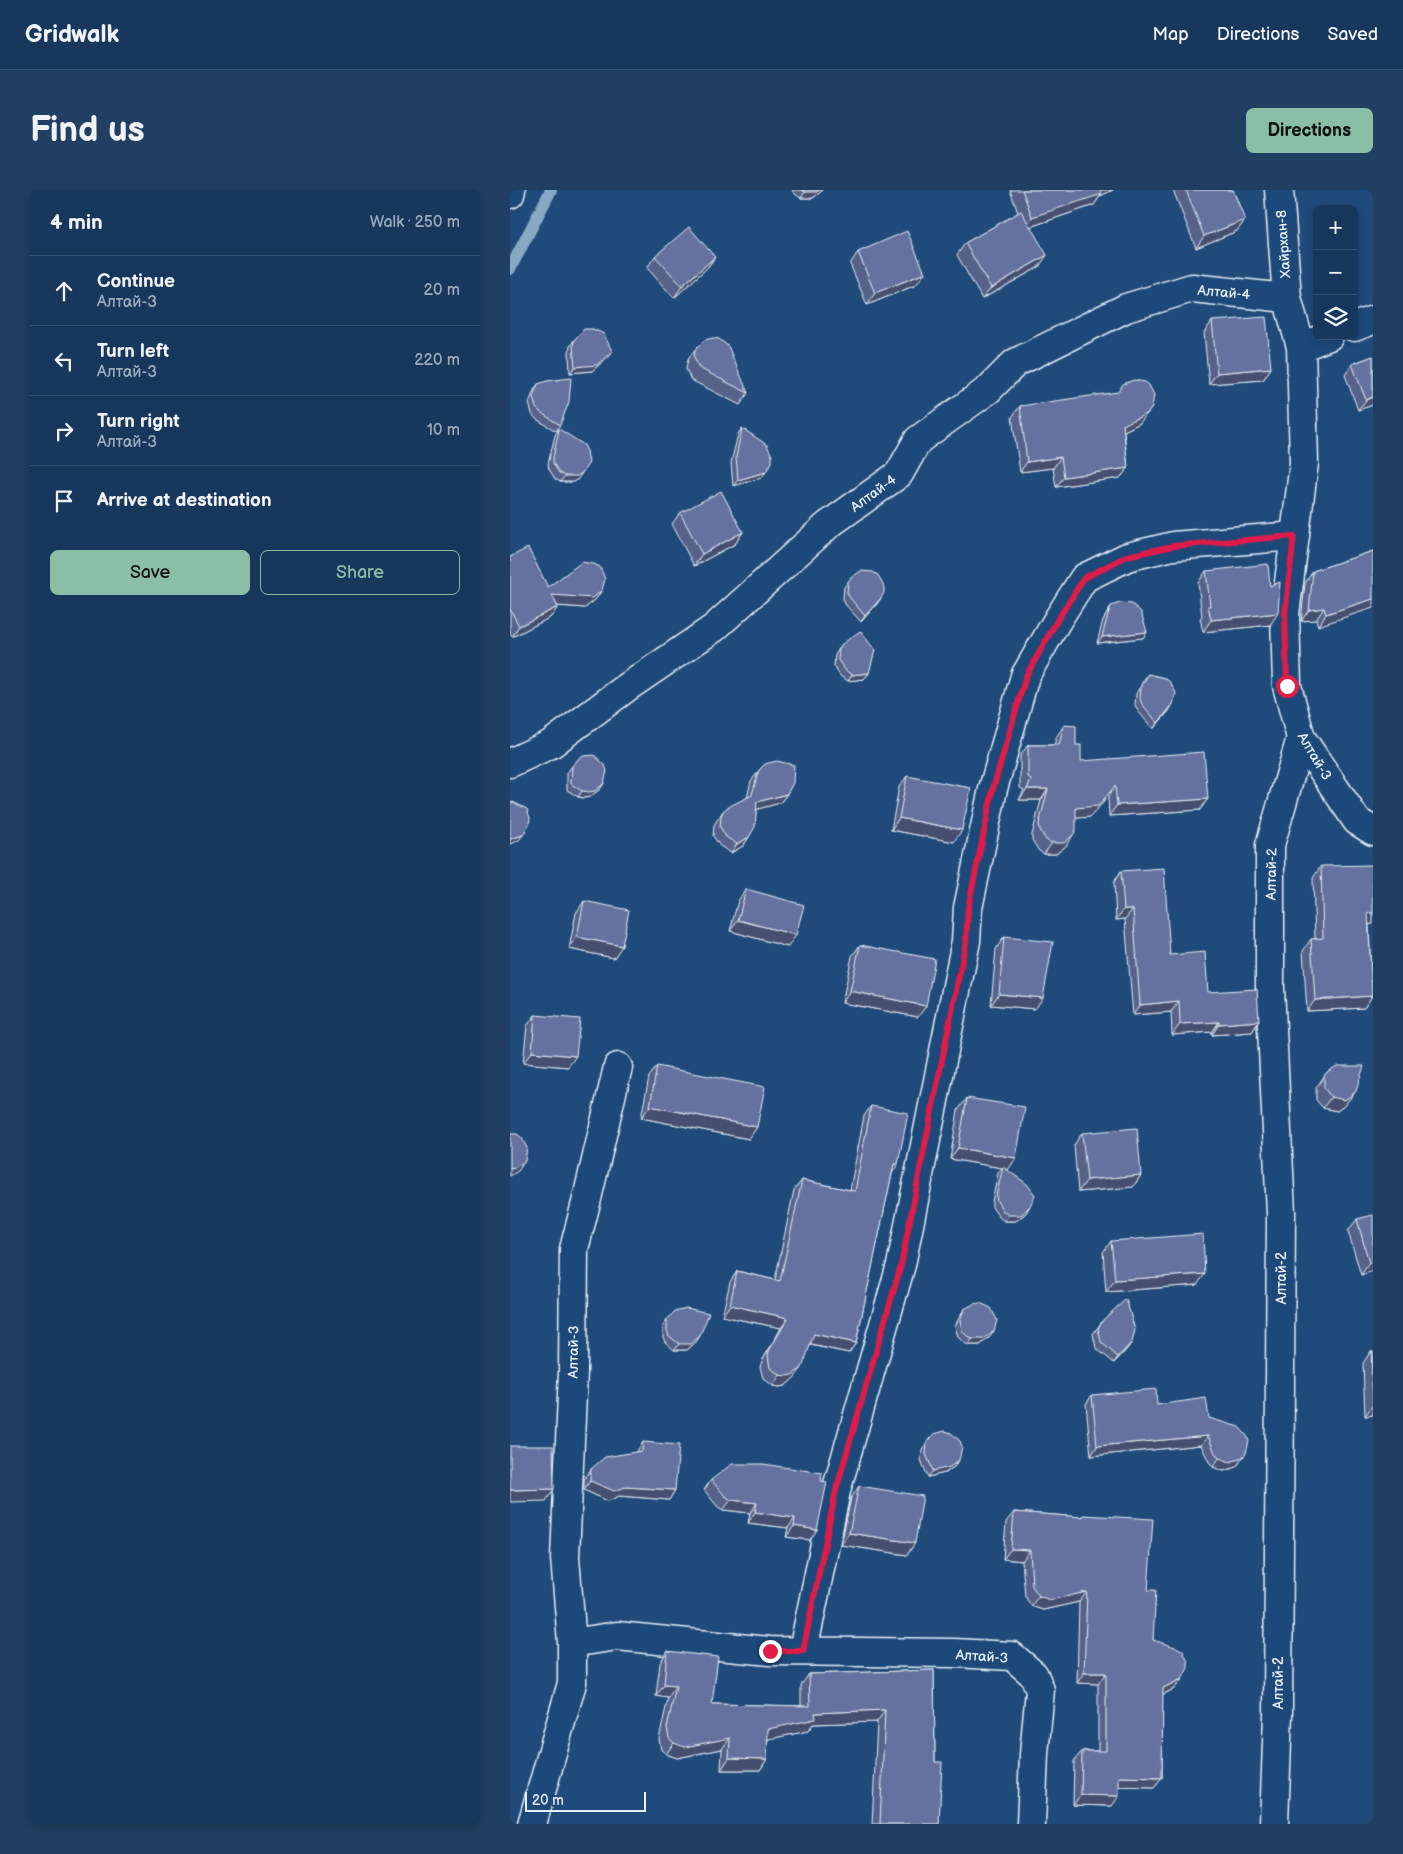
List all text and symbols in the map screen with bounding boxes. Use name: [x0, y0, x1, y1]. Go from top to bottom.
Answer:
text: Gridwalk: [25, 20, 119, 49]
text: Map: [1153, 24, 1189, 45]
text: Directions: [1217, 24, 1299, 45]
text: Saved: [1327, 24, 1378, 45]
button: Directions: [1246, 108, 1373, 153]
text: Find us: [30, 109, 145, 152]
map controls: [1313, 205, 1358, 340]
button: +: [1313, 205, 1358, 250]
street label: Хайрхан-8: [1273, 209, 1294, 279]
text: 4 min: [50, 210, 103, 235]
text: Walk · 250 m: [370, 213, 460, 232]
button: −: [1313, 250, 1358, 295]
text: Continue: [97, 270, 175, 293]
icon: ahead: [50, 277, 78, 305]
text: 20 m: [424, 281, 460, 300]
street label: Алтай-4: [1196, 282, 1251, 303]
text: Алтай-3: [97, 293, 157, 312]
button: layers: [1313, 295, 1358, 340]
text: Turn left: [97, 340, 169, 363]
icon: left: [50, 347, 78, 375]
text: 220 m: [414, 351, 460, 370]
text: Алтай-3: [97, 363, 157, 382]
text: Turn right: [97, 410, 180, 433]
icon: right: [50, 417, 78, 445]
text: 10 m: [427, 421, 460, 440]
text: Алтай-3: [97, 433, 157, 452]
street label: Алтай-4: [846, 471, 900, 516]
icon: arrive: [50, 487, 78, 515]
text: Arrive at destination: [97, 489, 272, 512]
button: Save: [50, 550, 250, 595]
button: Share: [260, 550, 460, 595]
route start: [1276, 675, 1299, 698]
street label: Алтай-3: [1293, 728, 1335, 783]
street label: Алтай-2: [1263, 847, 1280, 901]
street label: Алтай-2: [1273, 1251, 1290, 1305]
street label: Алтай-3: [565, 1326, 582, 1379]
route end: [759, 1640, 782, 1663]
street label: Алтай-3: [954, 1646, 1009, 1667]
street label: Алтай-2: [1270, 1656, 1287, 1710]
scale bar: [525, 1789, 646, 1812]
text: 20 m: [532, 1792, 564, 1809]

